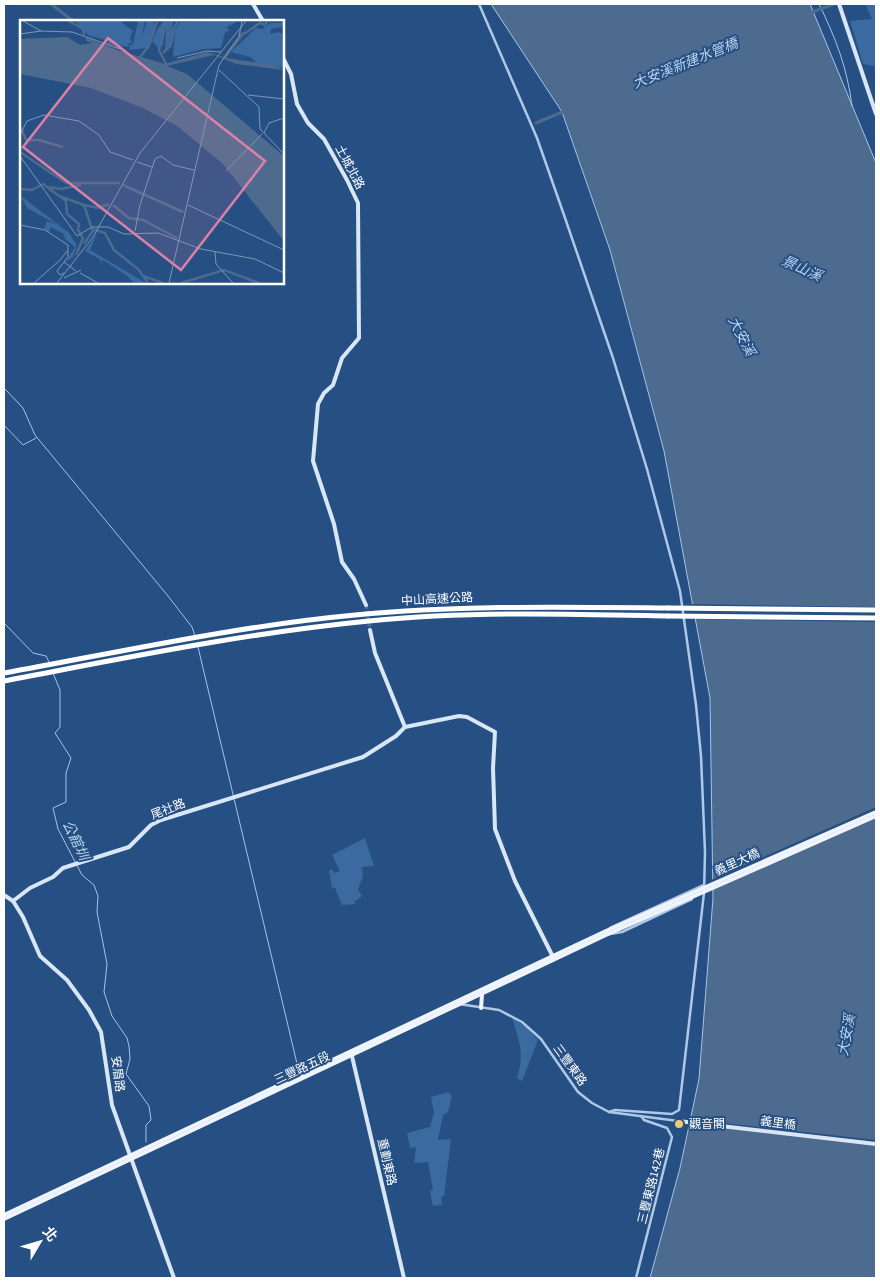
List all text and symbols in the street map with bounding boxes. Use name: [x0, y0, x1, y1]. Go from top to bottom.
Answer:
inset map: [20, 20, 284, 284]
water label: 大安溪新建水管橋: [630, 33, 743, 94]
street label: 土城北路: [331, 142, 368, 192]
water label: 景山溪: [778, 251, 827, 287]
water label: 大安溪: [723, 313, 760, 361]
street label: 中山高速公路: [401, 589, 473, 610]
street label: 尾社路: [148, 795, 188, 824]
water label: 公館圳: [57, 817, 94, 865]
street label: 義里大橋: [712, 845, 763, 880]
water label: 大安溪: [833, 1011, 861, 1058]
street label: 三豐東路: [549, 1041, 591, 1090]
street label: 三豐路五段: [271, 1048, 333, 1089]
street label: 安眉路: [107, 1055, 128, 1093]
street label: 義里橋: [759, 1113, 797, 1134]
place label: 觀音閣: [689, 1116, 725, 1133]
marker: 觀音閣: [673, 1118, 685, 1130]
street label: 重劃東路: [373, 1137, 400, 1187]
street label: 三豐東路142巷: [634, 1146, 669, 1226]
north arrow: [15, 1217, 65, 1267]
text: 北: [37, 1223, 62, 1246]

